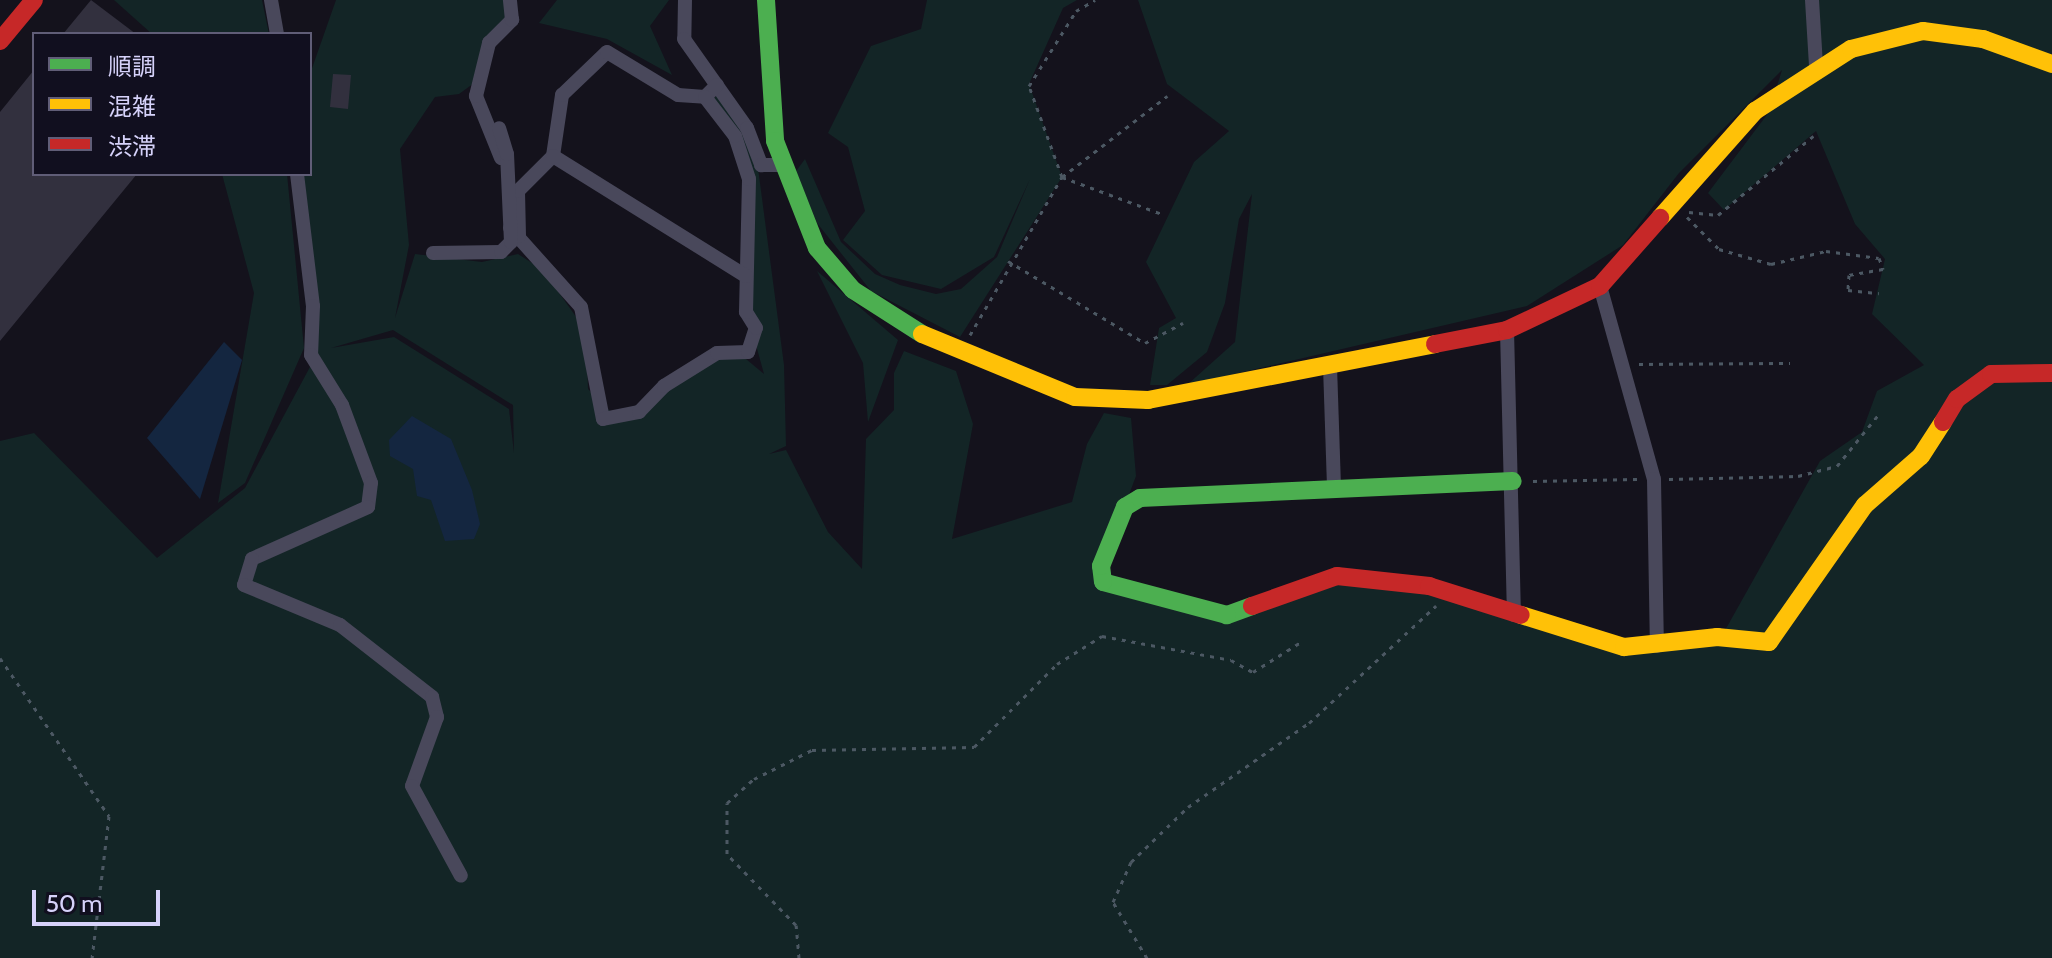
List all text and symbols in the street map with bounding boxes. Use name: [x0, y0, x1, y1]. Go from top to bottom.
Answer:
legend: [32, 32, 312, 176]
text: 順調: [108, 52, 156, 81]
text: 混雑: [108, 92, 156, 121]
text: 渋滞: [108, 132, 156, 161]
scale bar: [36, 874, 164, 924]
text: 50 m: [46, 889, 102, 918]

